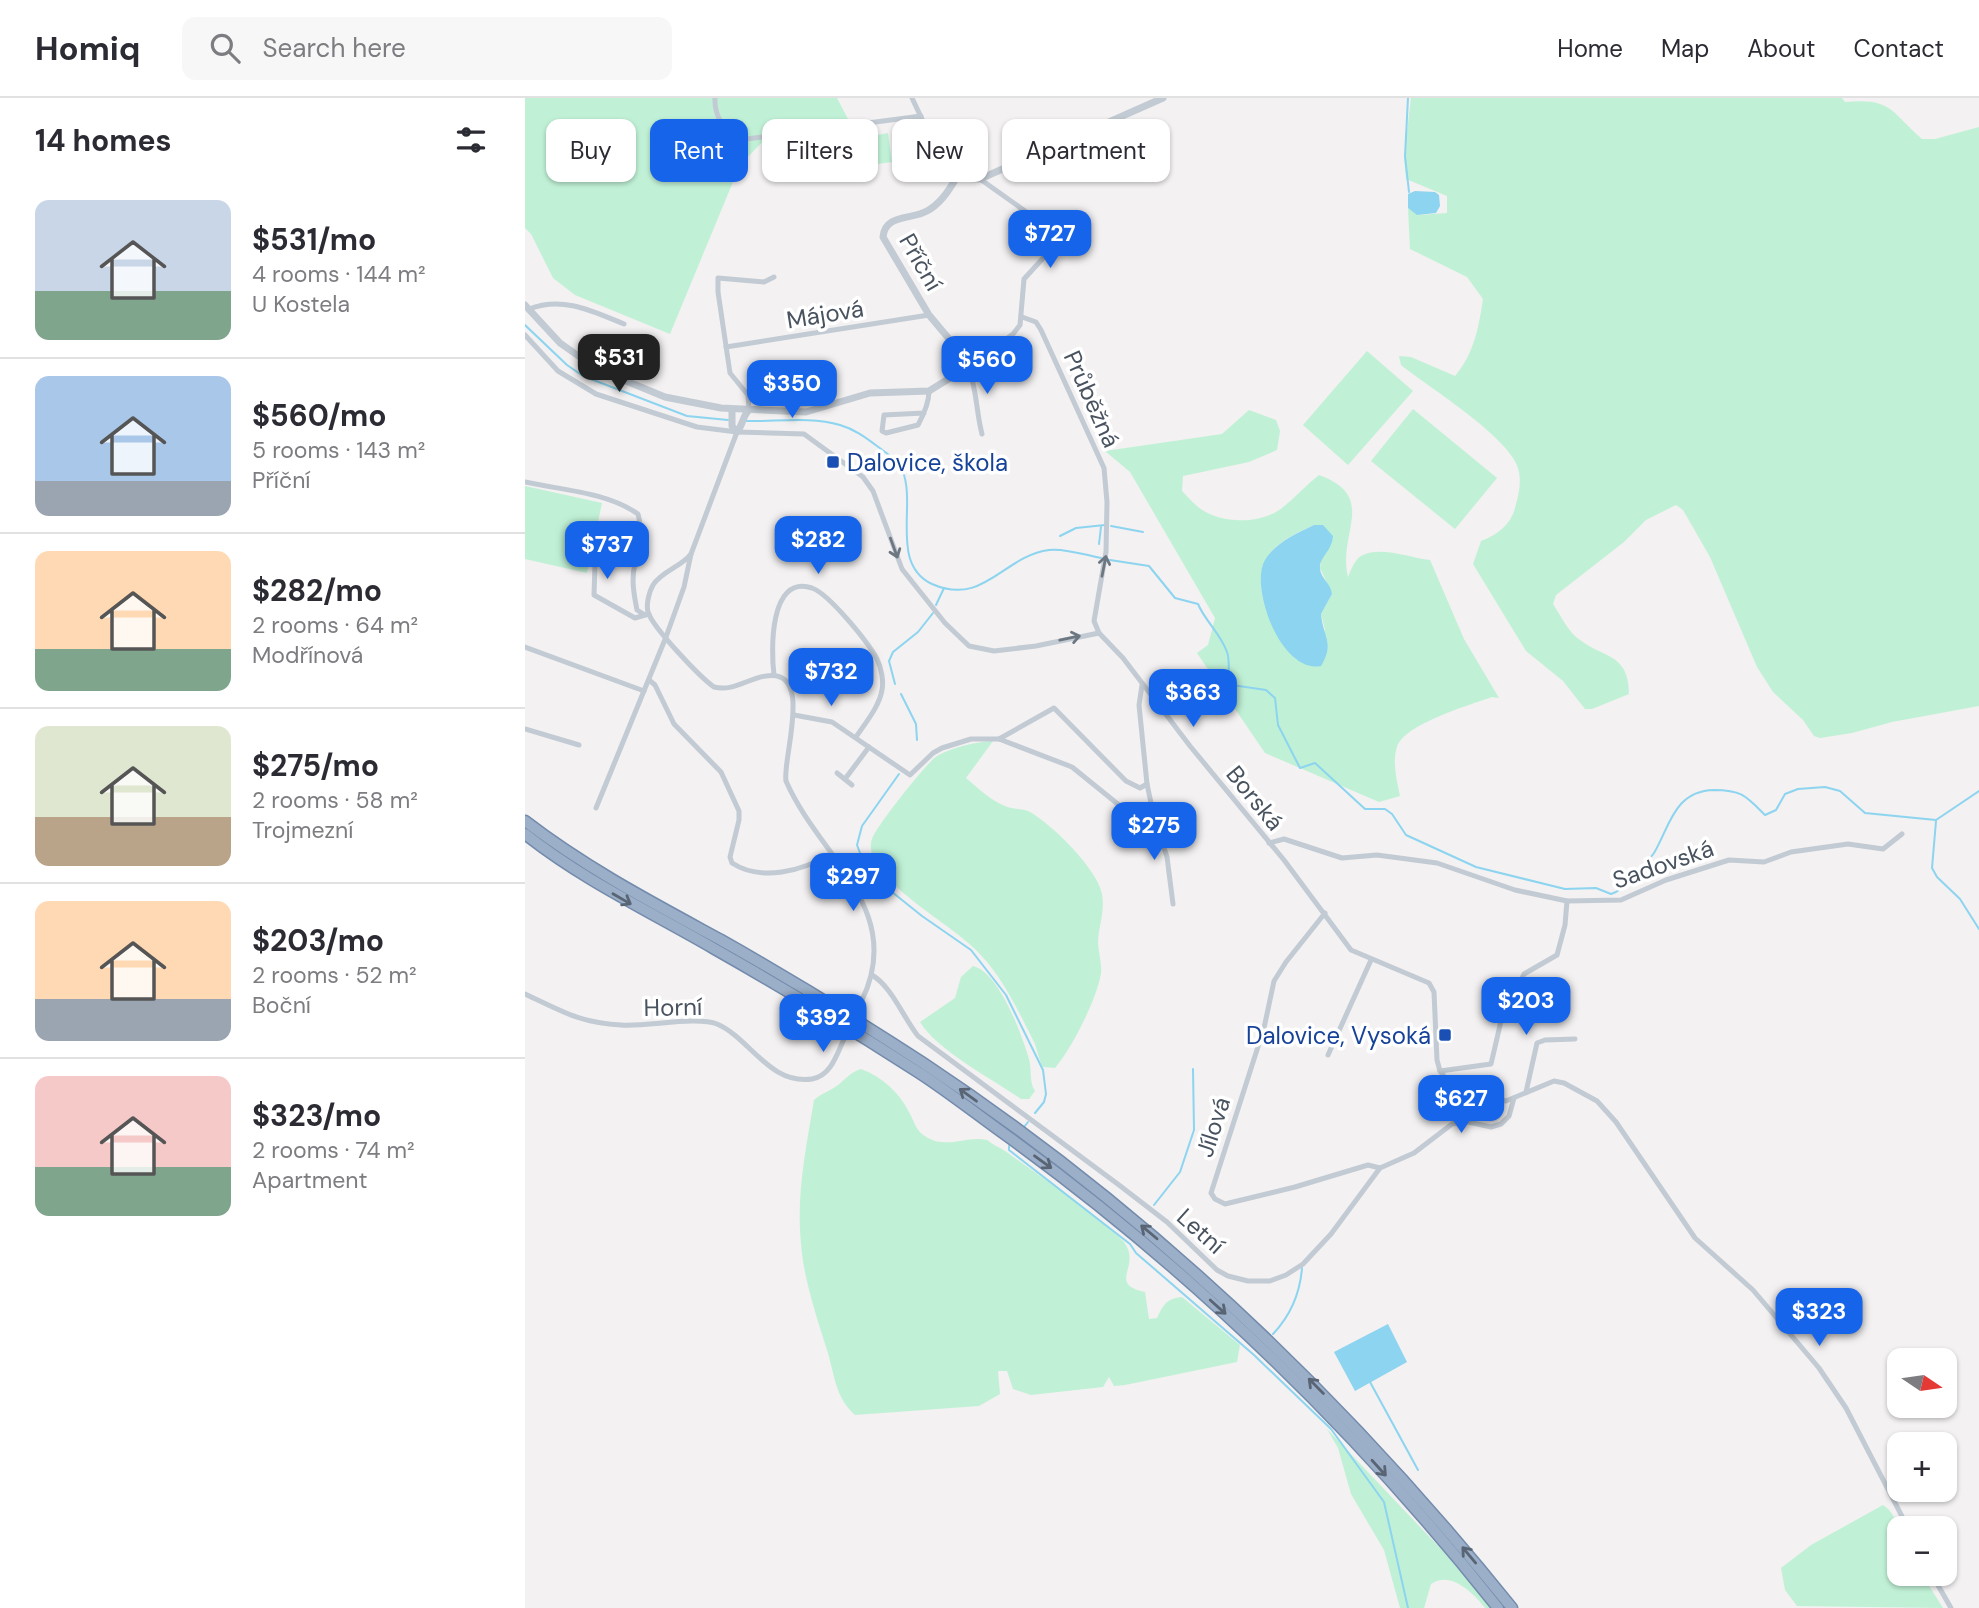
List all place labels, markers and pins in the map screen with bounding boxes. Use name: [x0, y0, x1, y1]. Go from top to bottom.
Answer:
pin: $727: [1009, 211, 1091, 270]
pin: $531: [578, 334, 660, 394]
pin: $560: [946, 336, 1028, 396]
pin: $350: [751, 360, 833, 420]
place label: Dalovice, škola: [847, 447, 1008, 478]
marker: Dalovice, škola: [825, 454, 841, 470]
pin: $282: [777, 517, 859, 576]
pin: $737: [566, 522, 648, 581]
pin: $732: [790, 648, 872, 708]
pin: $363: [1152, 670, 1234, 729]
pin: $275: [1113, 802, 1195, 862]
pin: $297: [812, 854, 894, 913]
pin: $203: [1485, 978, 1567, 1037]
pin: $392: [782, 995, 864, 1054]
place label: Dalovice, Vysoká: [1246, 1020, 1431, 1051]
marker: Dalovice, Vysoká: [1437, 1027, 1453, 1043]
pin: $627: [1420, 1076, 1502, 1135]
pin: $323: [1778, 1288, 1860, 1348]

